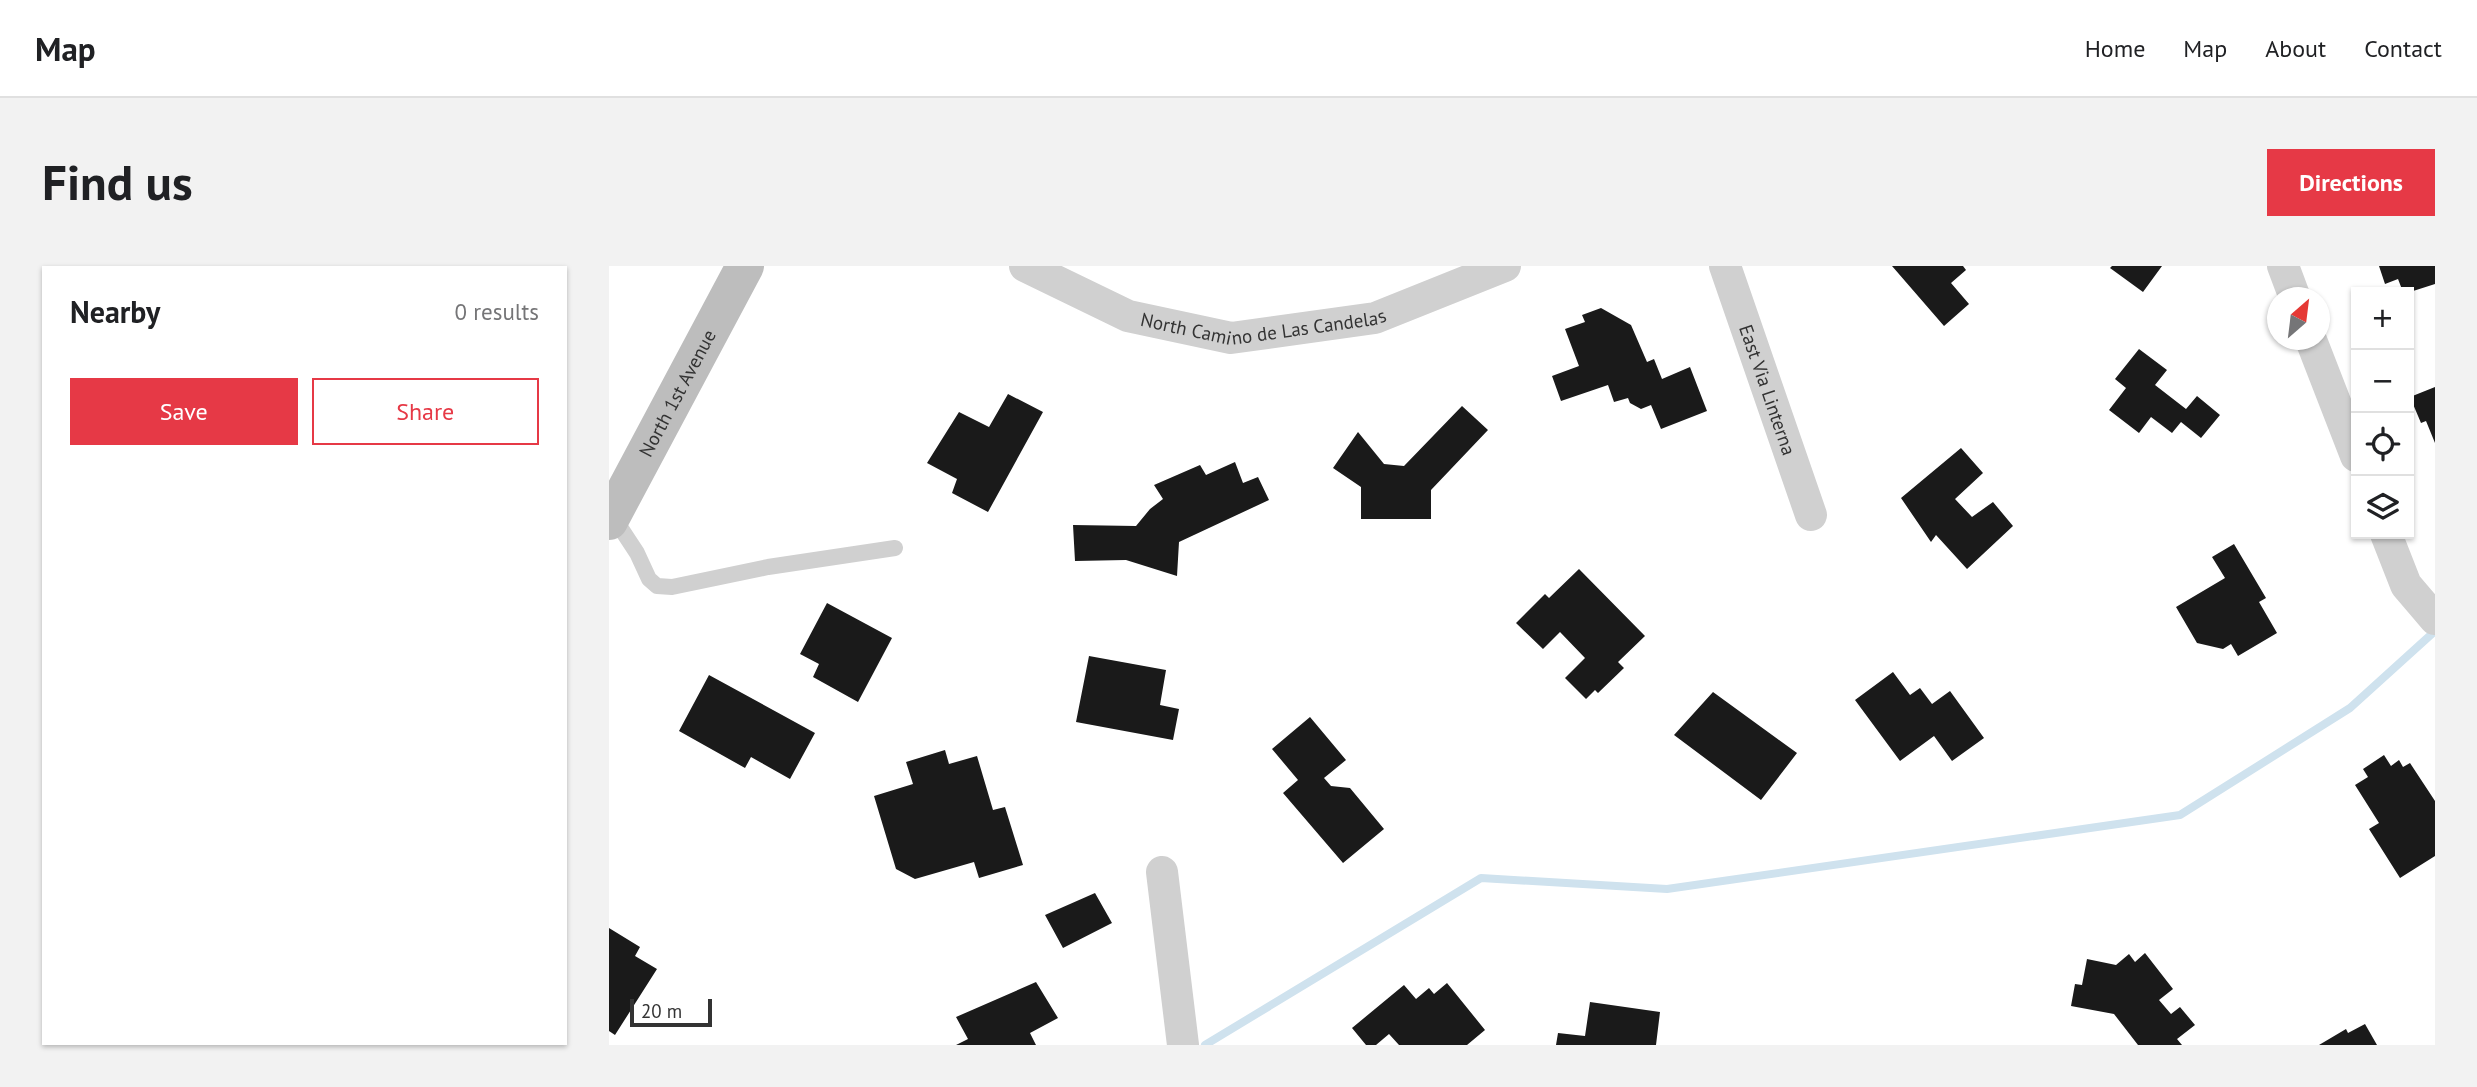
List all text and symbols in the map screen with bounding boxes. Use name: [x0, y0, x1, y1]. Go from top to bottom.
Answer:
text: Map: [35, 27, 96, 70]
text: Home: [2085, 33, 2145, 64]
text: Map: [2183, 33, 2227, 64]
text: About: [2265, 33, 2326, 64]
text: Contact: [2364, 33, 2442, 64]
button: Directions: [2267, 149, 2435, 216]
text: Find us: [42, 150, 193, 214]
north arrow: [2267, 287, 2330, 350]
map controls: [2351, 287, 2414, 539]
button: +: [2351, 287, 2414, 350]
text: Nearby: [70, 292, 160, 331]
text: 0 results: [455, 297, 539, 326]
street label: North Camino de Las Candelas: [1139, 303, 1390, 350]
street label: East Via Linterna: [1734, 321, 1801, 458]
street label: North 1st Avenue: [634, 325, 721, 461]
button: −: [2351, 350, 2414, 413]
button: Save: [70, 378, 298, 445]
button: Share: [312, 378, 539, 445]
button: locate: [2351, 413, 2414, 476]
button: layers: [2351, 476, 2414, 539]
scale bar: [630, 996, 712, 1028]
text: 20 m: [641, 999, 682, 1023]

